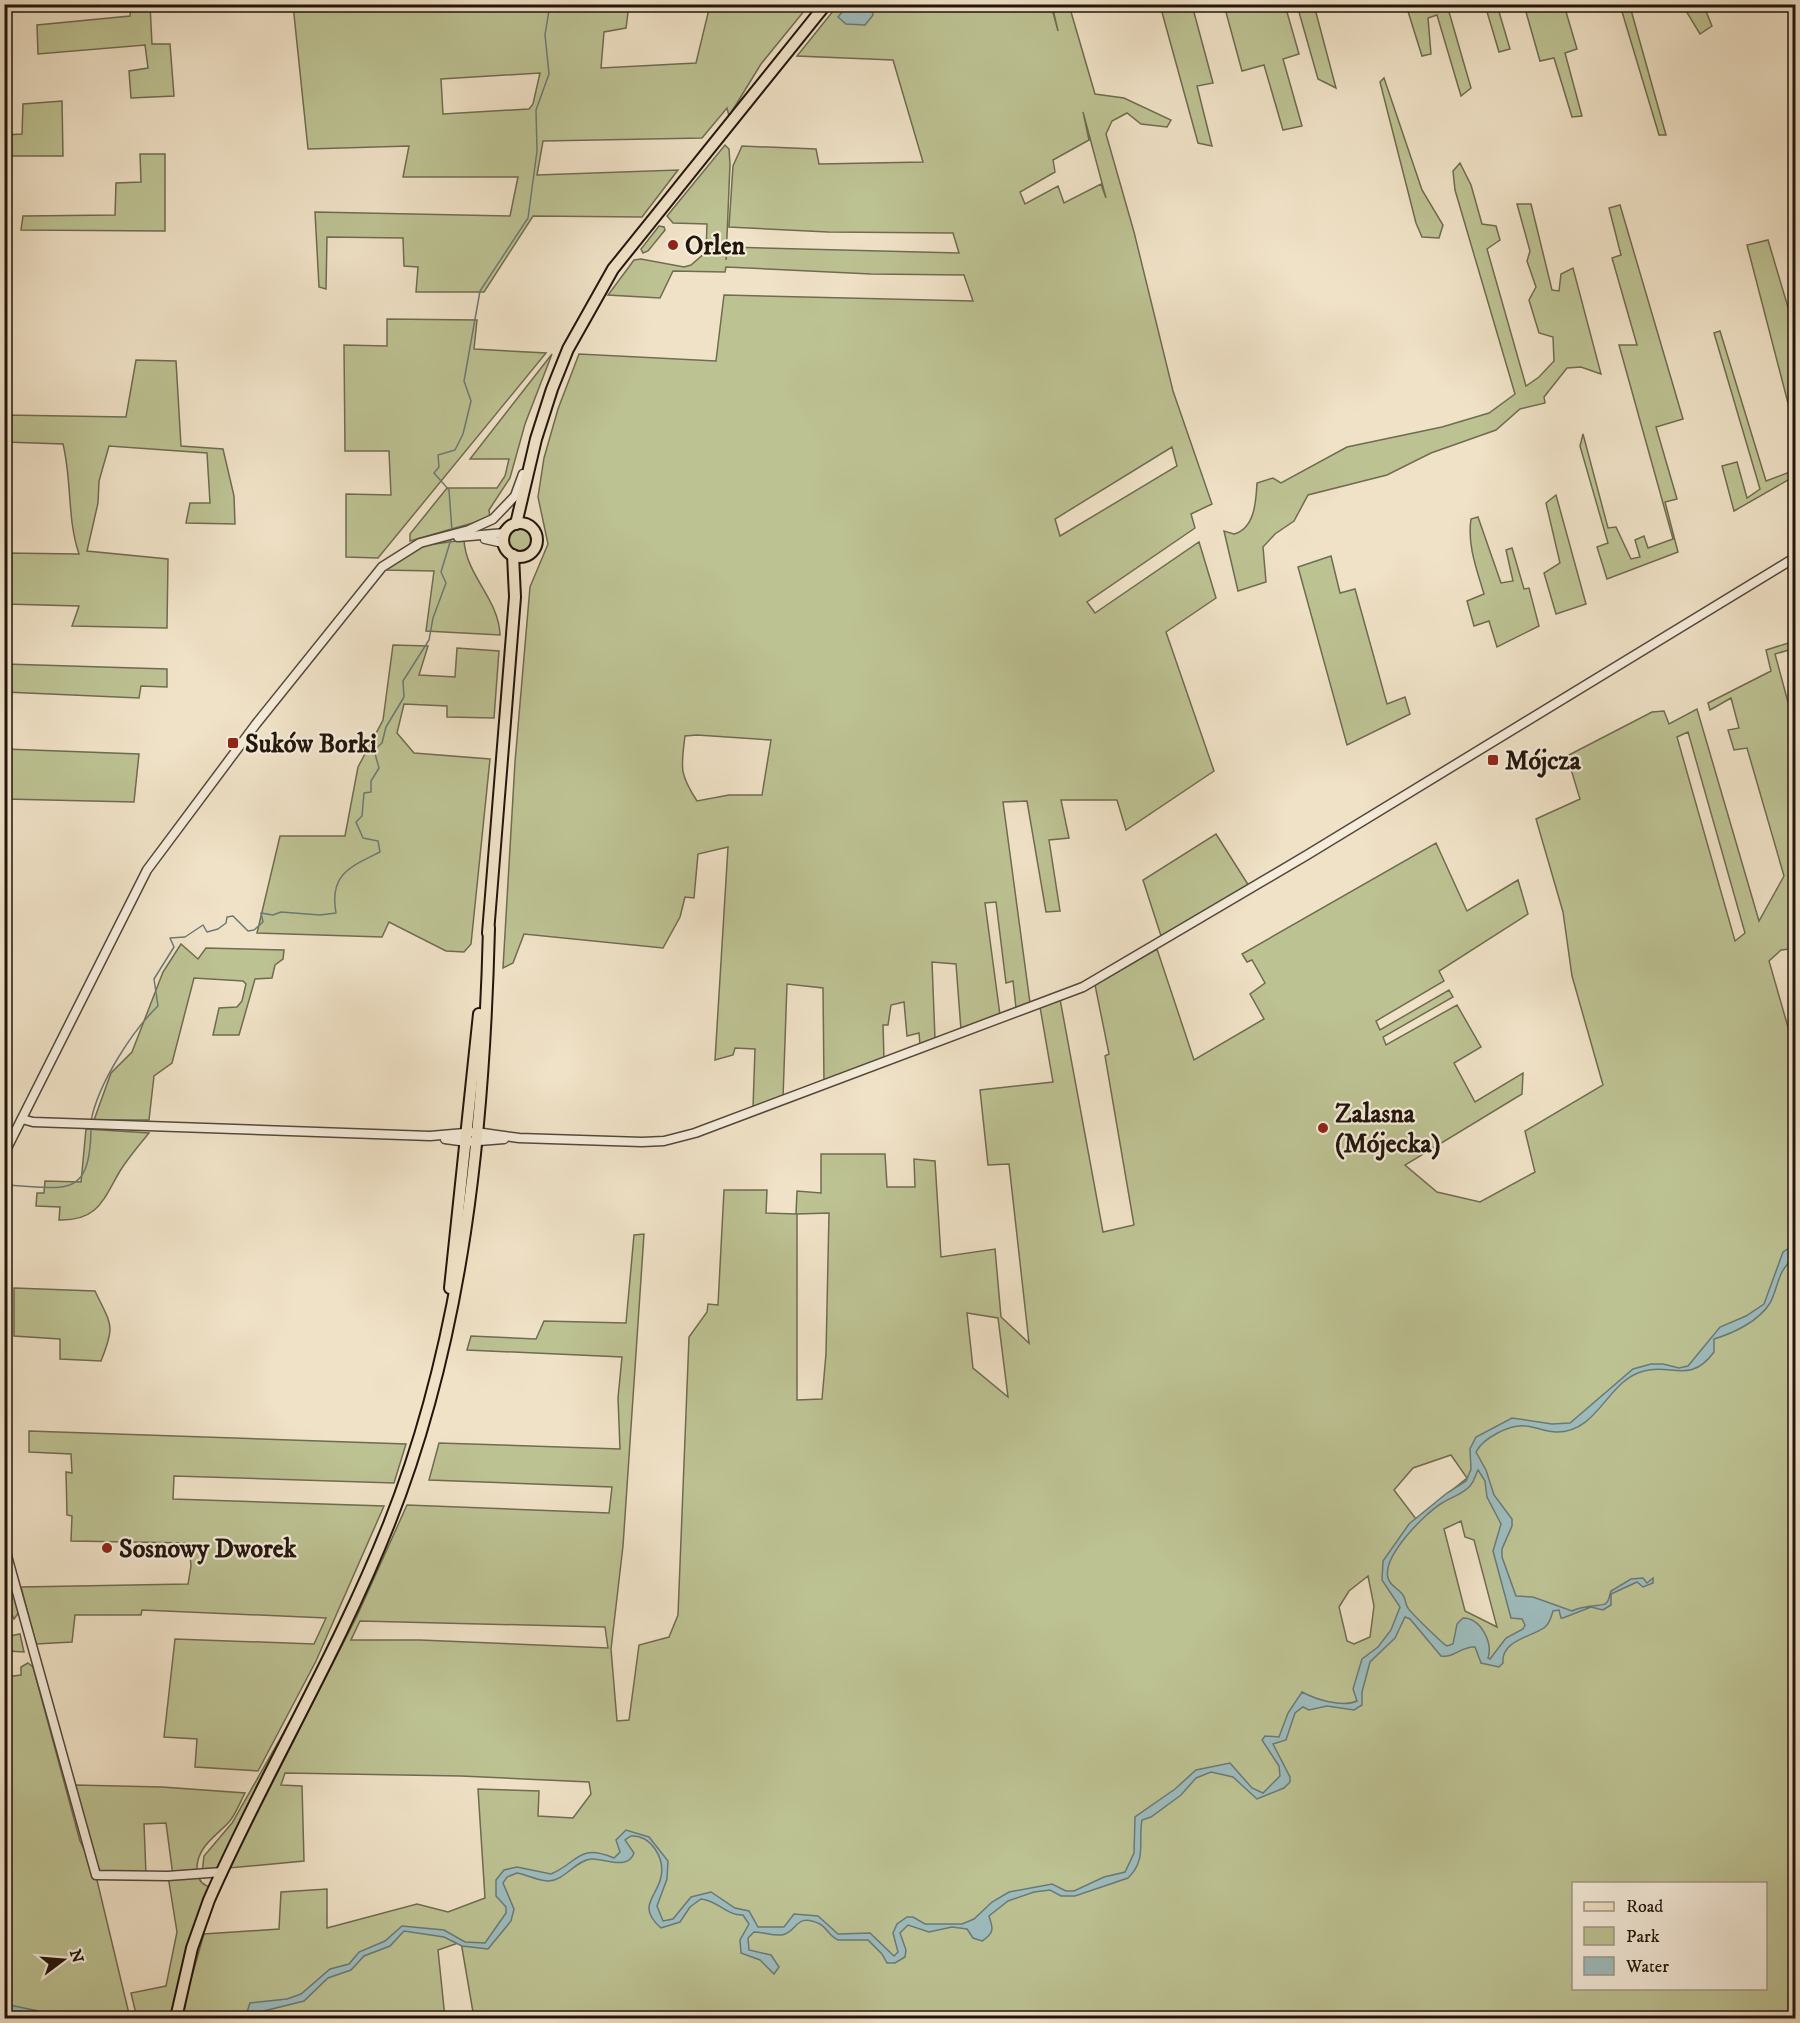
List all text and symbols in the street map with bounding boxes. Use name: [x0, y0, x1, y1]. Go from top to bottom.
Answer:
place label: Orlen: [685, 230, 745, 263]
marker: Orlen: [666, 238, 680, 252]
place label: Suków Borki: [245, 728, 377, 761]
marker: Suków Borki: [226, 736, 240, 750]
place label: Mójcza: [1505, 745, 1582, 778]
marker: Mójcza: [1486, 753, 1500, 767]
place label: Zalasna (Mójecka): [1335, 1098, 1441, 1161]
marker: Zalasna (Mójecka): [1316, 1121, 1330, 1135]
place label: Sosnowy Dworek: [119, 1533, 298, 1566]
marker: Sosnowy Dworek: [100, 1541, 114, 1555]
legend: [1572, 1882, 1767, 1990]
text: Road: [1626, 1896, 1663, 1918]
text: Park: [1626, 1926, 1660, 1948]
north arrow: [33, 1930, 93, 1990]
text: N: [65, 1947, 88, 1965]
text: Water: [1625, 1956, 1669, 1978]

